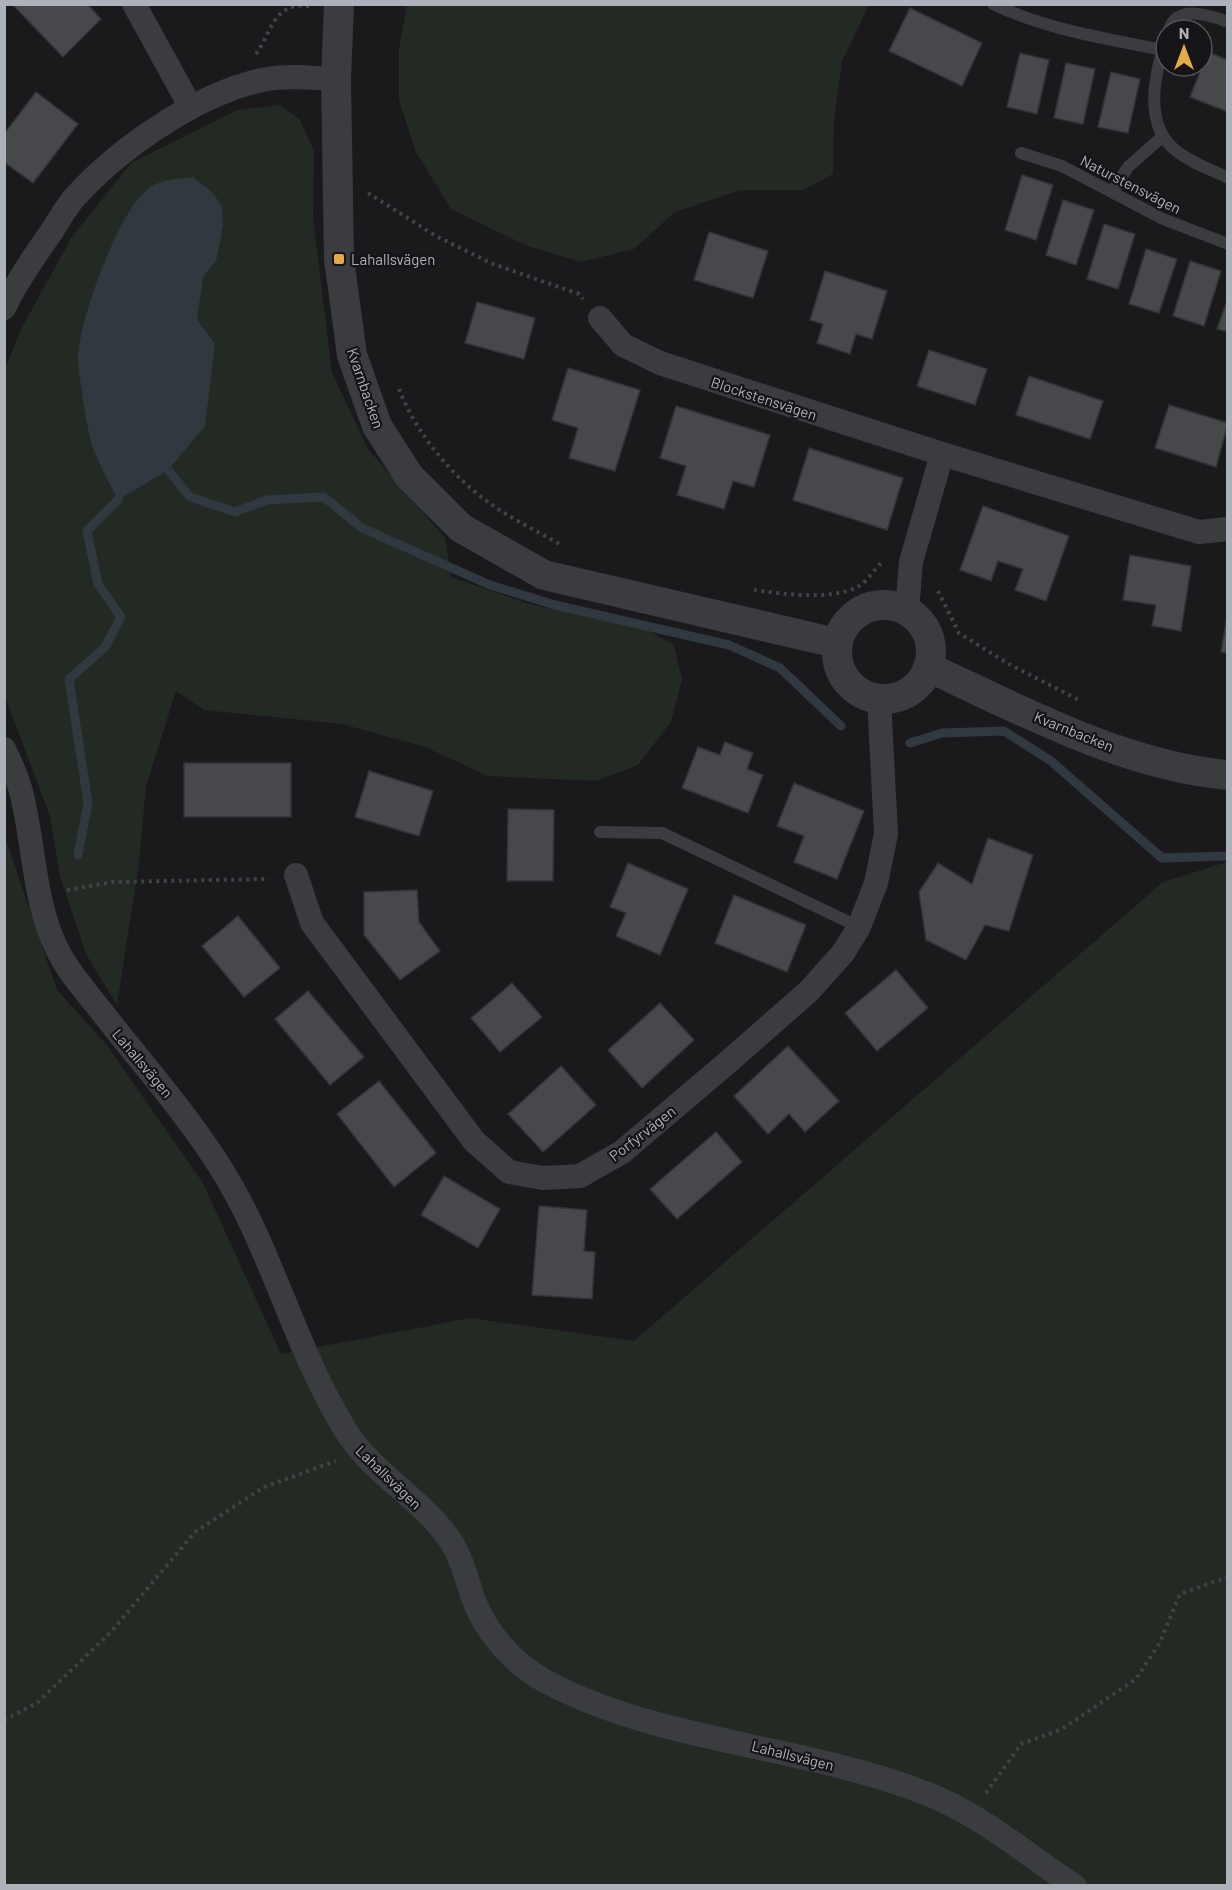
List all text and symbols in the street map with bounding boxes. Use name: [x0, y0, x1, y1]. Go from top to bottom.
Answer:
north arrow: [1154, 18, 1214, 78]
text: N: [1179, 23, 1189, 42]
street label: Naturstensvägen: [1078, 151, 1184, 217]
place label: Lahallsvägen: [351, 250, 435, 268]
marker: Lahallsvägen: [332, 252, 346, 266]
street label: Kvarnbacken: [344, 345, 388, 431]
street label: Blockstensvägen: [709, 372, 819, 424]
street label: Kvarnbacken: [1032, 707, 1116, 755]
street label: Lahallsvägen: [109, 1025, 177, 1101]
street label: Porfyrvägen: [605, 1101, 679, 1165]
street label: Lahallsvägen: [352, 1441, 426, 1513]
street label: Lahallsvägen: [750, 1736, 836, 1774]

